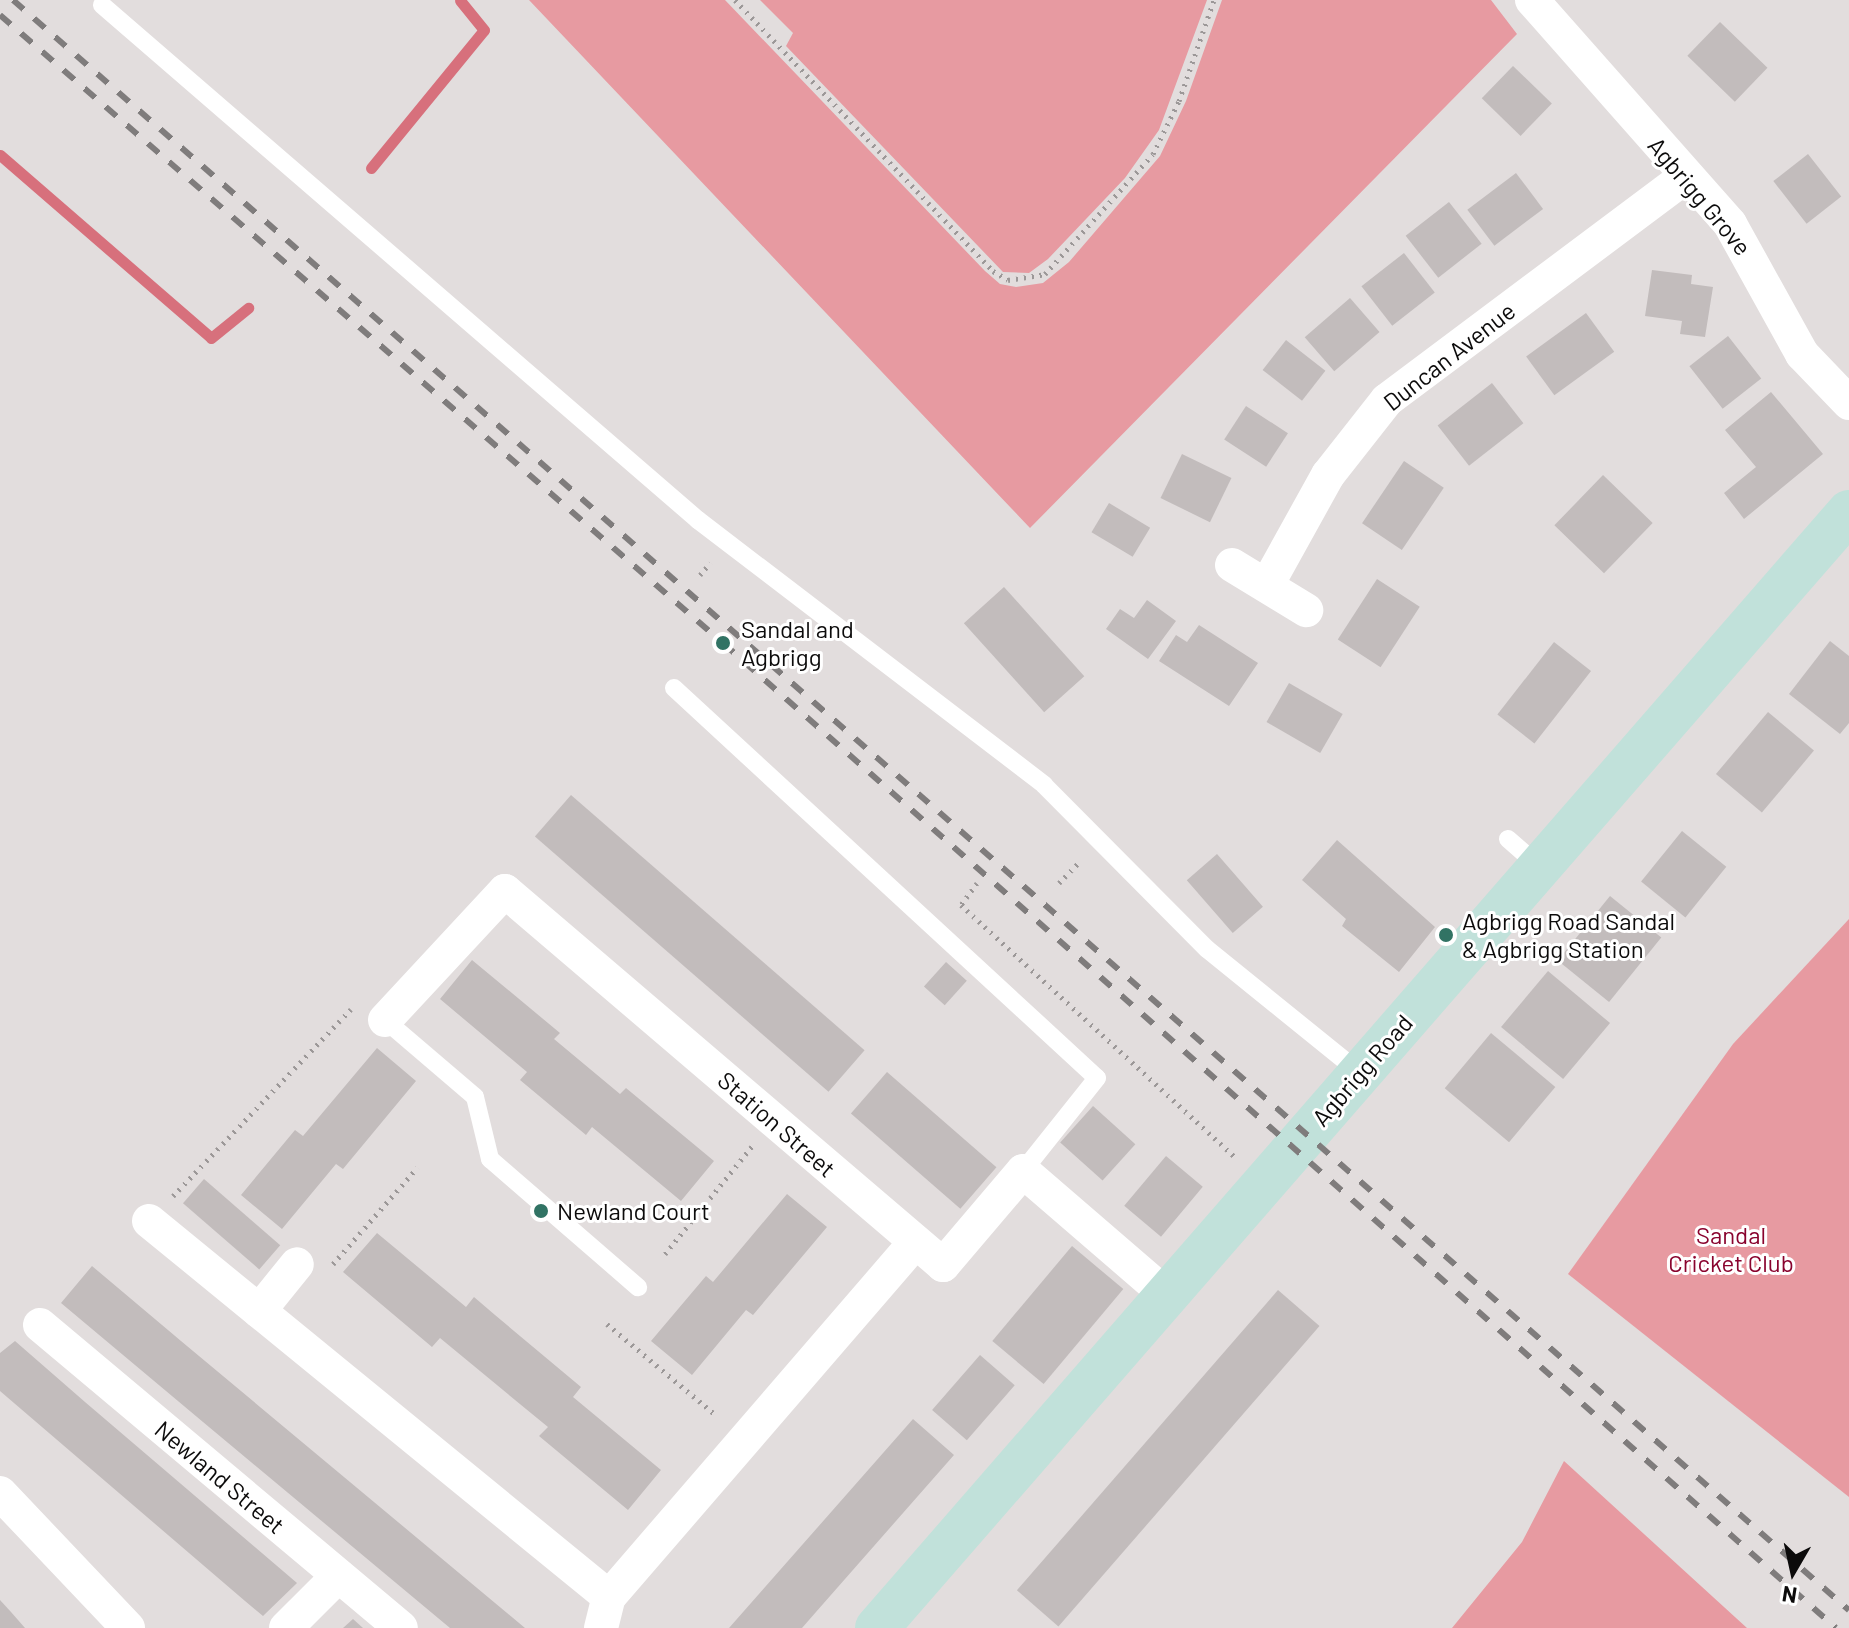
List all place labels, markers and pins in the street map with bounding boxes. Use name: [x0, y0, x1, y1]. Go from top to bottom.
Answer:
place label: Sandal and Agbrigg: [741, 615, 854, 671]
marker: Sandal and Agbrigg: [712, 632, 734, 654]
place label: Agbrigg Road Sandal & Agbrigg Station: [1462, 907, 1675, 963]
marker: Agbrigg Road Sandal & Agbrigg Station: [1437, 926, 1455, 944]
place label: Newland Court: [557, 1197, 710, 1225]
marker: Newland Court: [532, 1202, 550, 1220]

